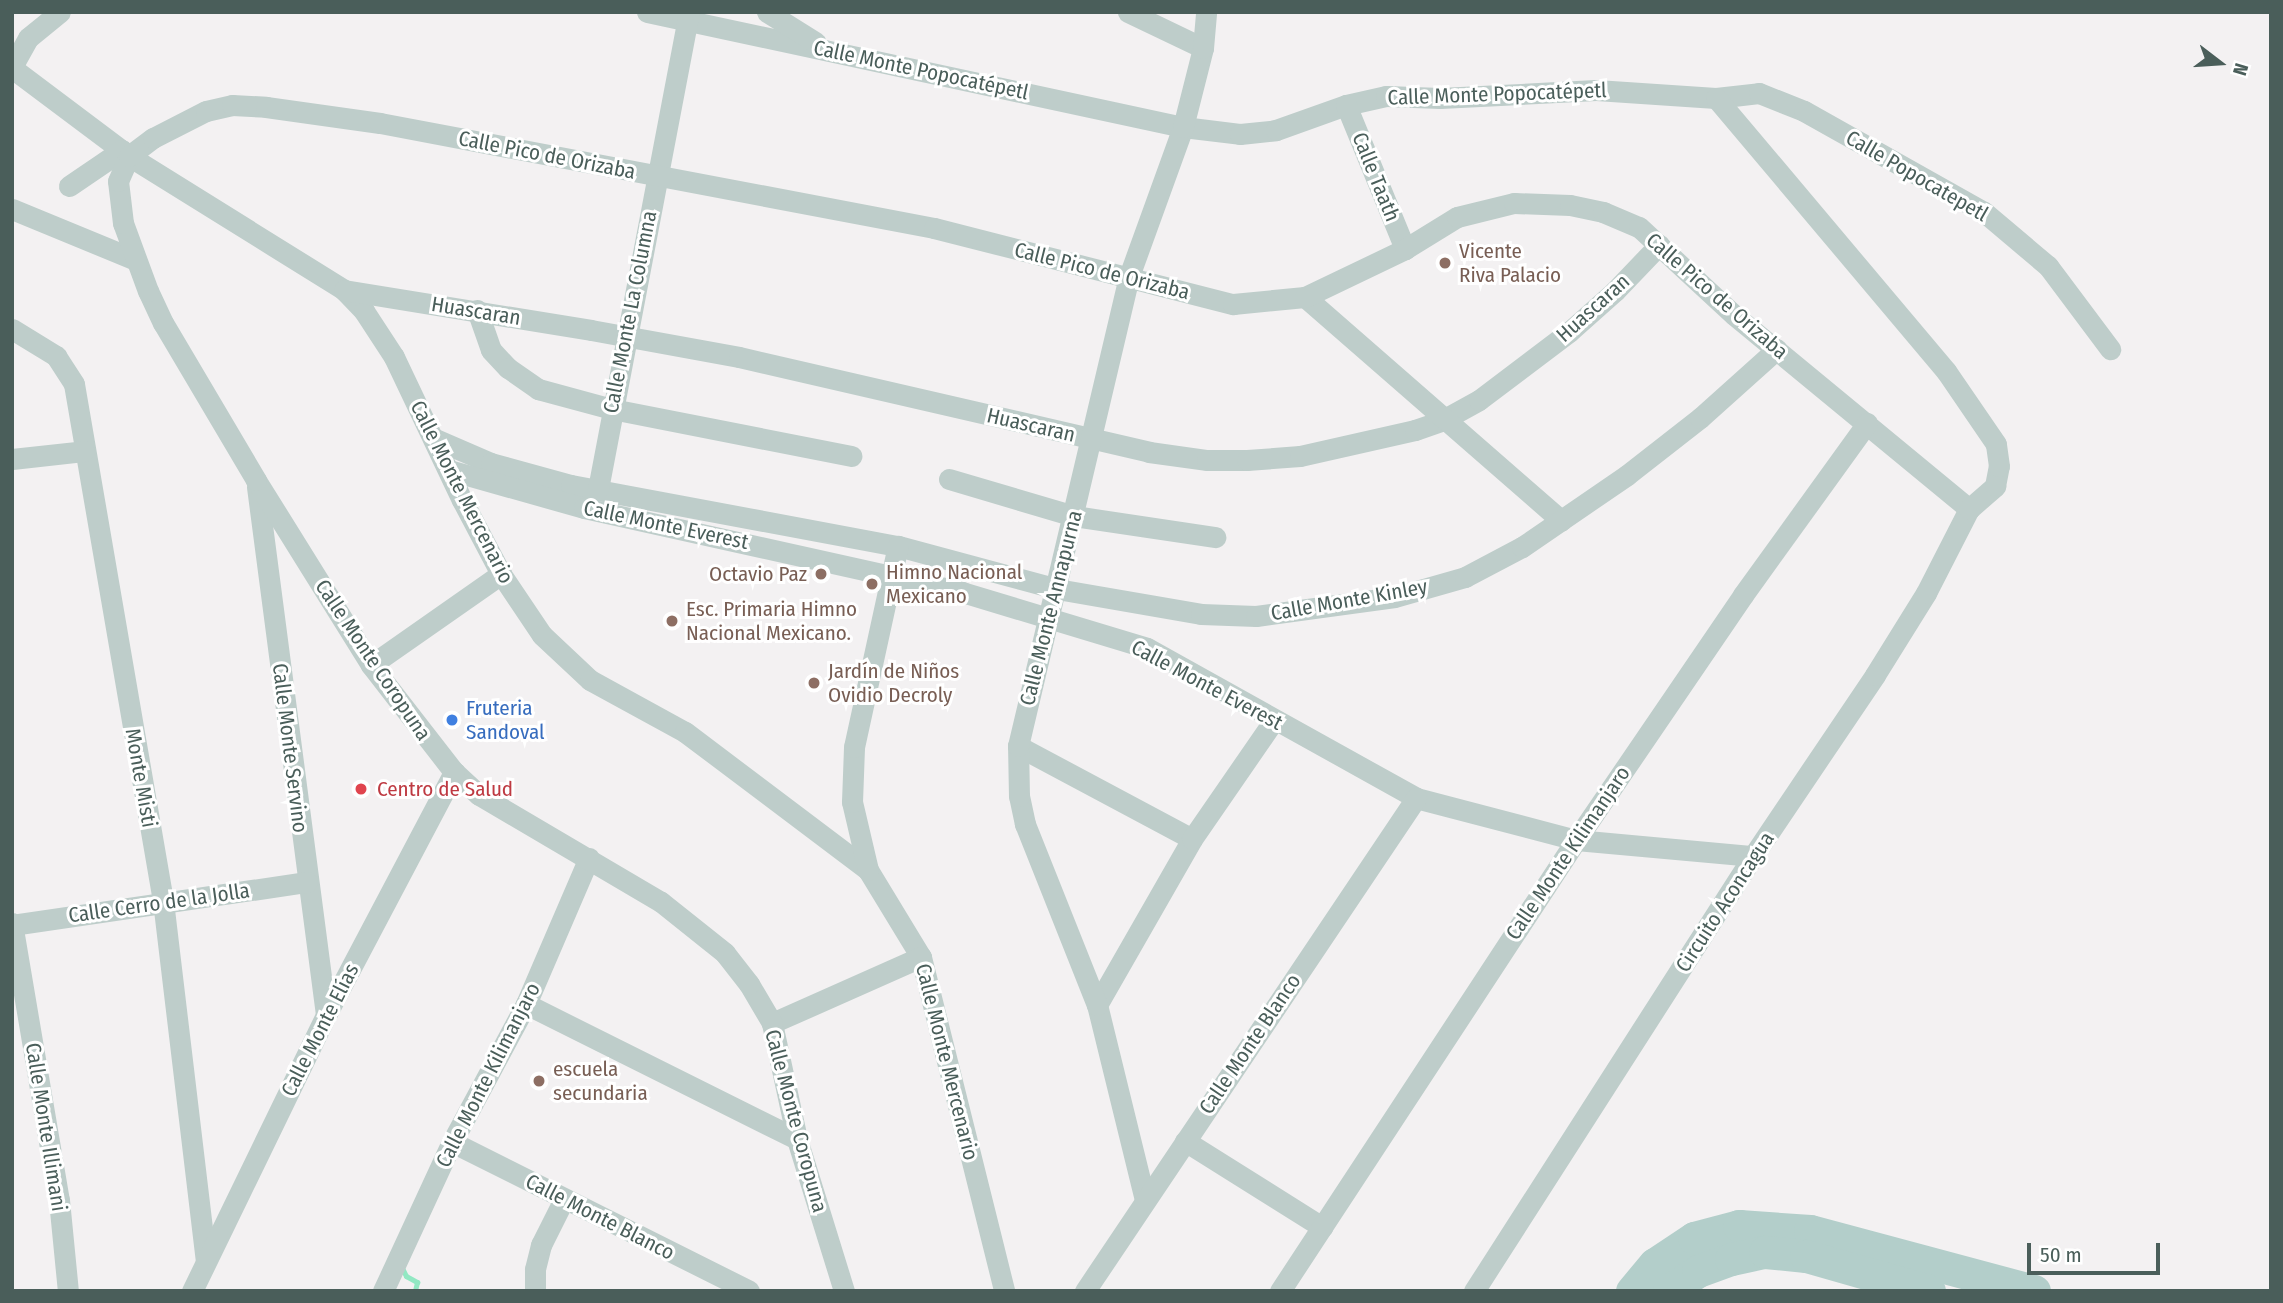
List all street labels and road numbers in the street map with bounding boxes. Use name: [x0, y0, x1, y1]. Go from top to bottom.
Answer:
street label: Calle Monte Popocatépetl: [811, 35, 1031, 105]
street label: Calle Monte Popocatépetl: [1387, 78, 1607, 110]
street label: Calle Pico de Orizaba: [456, 125, 638, 185]
street label: Calle Popocatepetl: [1841, 125, 1993, 227]
street label: Calle Taath: [1347, 129, 1405, 225]
street label: Calle Monte La Columna: [598, 209, 662, 415]
street label: Calle Pico de Orizaba: [1641, 228, 1793, 364]
street label: Calle Pico de Orizaba: [1012, 237, 1192, 305]
street label: Huascaran: [1551, 269, 1635, 347]
street label: Huascaran: [430, 292, 522, 330]
street label: Calle Monte Mercenario: [405, 396, 519, 588]
street label: Huascaran: [984, 403, 1078, 447]
street label: Calle Monte Everest: [581, 495, 751, 555]
street label: Calle Monte Annapurna: [1015, 508, 1087, 708]
street label: Calle Monte Kinley: [1269, 574, 1429, 626]
street label: Calle Monte Coropuna: [310, 575, 436, 745]
street label: Calle Monte Everest: [1127, 634, 1287, 736]
street label: Calle Monte Servino: [267, 662, 313, 834]
street label: Monte Misti: [120, 726, 162, 830]
street label: Calle Monte Kilimanjaro: [1501, 761, 1635, 945]
street label: Circuito Aconcagua: [1670, 827, 1780, 977]
street label: Calle Cerro de la Jolla: [67, 878, 251, 928]
street label: Calle Monte Elías: [276, 960, 364, 1100]
street label: Calle Monte Mercenario: [910, 961, 984, 1163]
street label: Calle Monte Blanco: [1194, 969, 1306, 1119]
street label: Calle Monte Kilimanjaro: [431, 978, 545, 1172]
street label: Calle Monte Coropuna: [759, 1027, 833, 1215]
street label: Calle Monte Illimani: [20, 1041, 72, 1213]
street label: Calle Monte Blanco: [521, 1169, 679, 1265]

